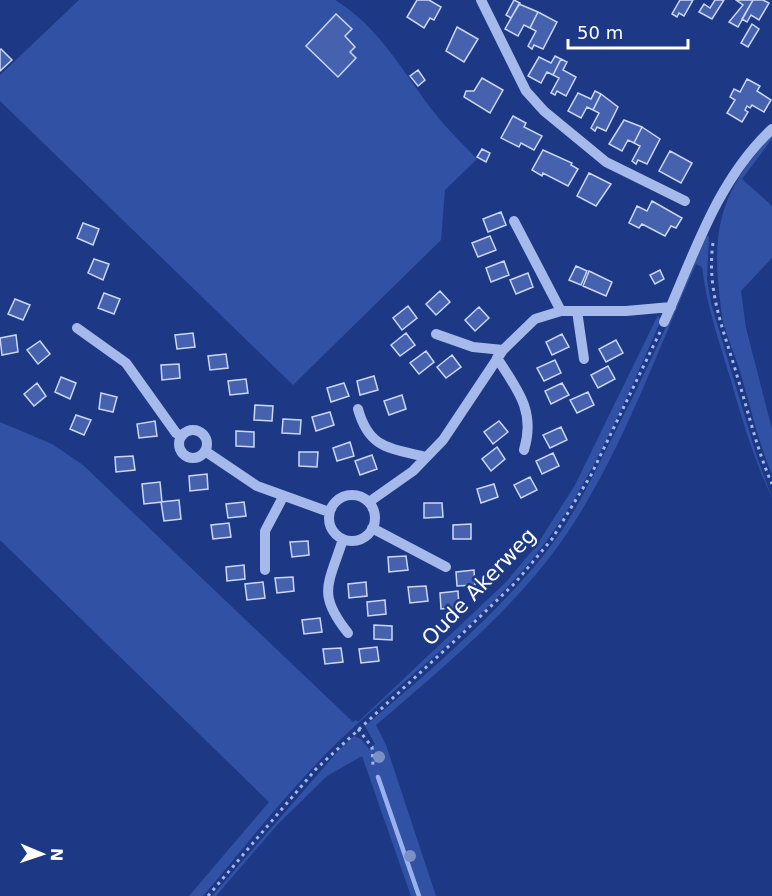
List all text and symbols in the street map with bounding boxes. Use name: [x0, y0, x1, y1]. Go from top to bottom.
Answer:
scale bar: [568, 12, 688, 50]
text: 50 m: [577, 22, 623, 43]
street label: Oude Akerweg: [417, 523, 541, 651]
north arrow: [12, 824, 72, 884]
text: N: [47, 847, 66, 862]

